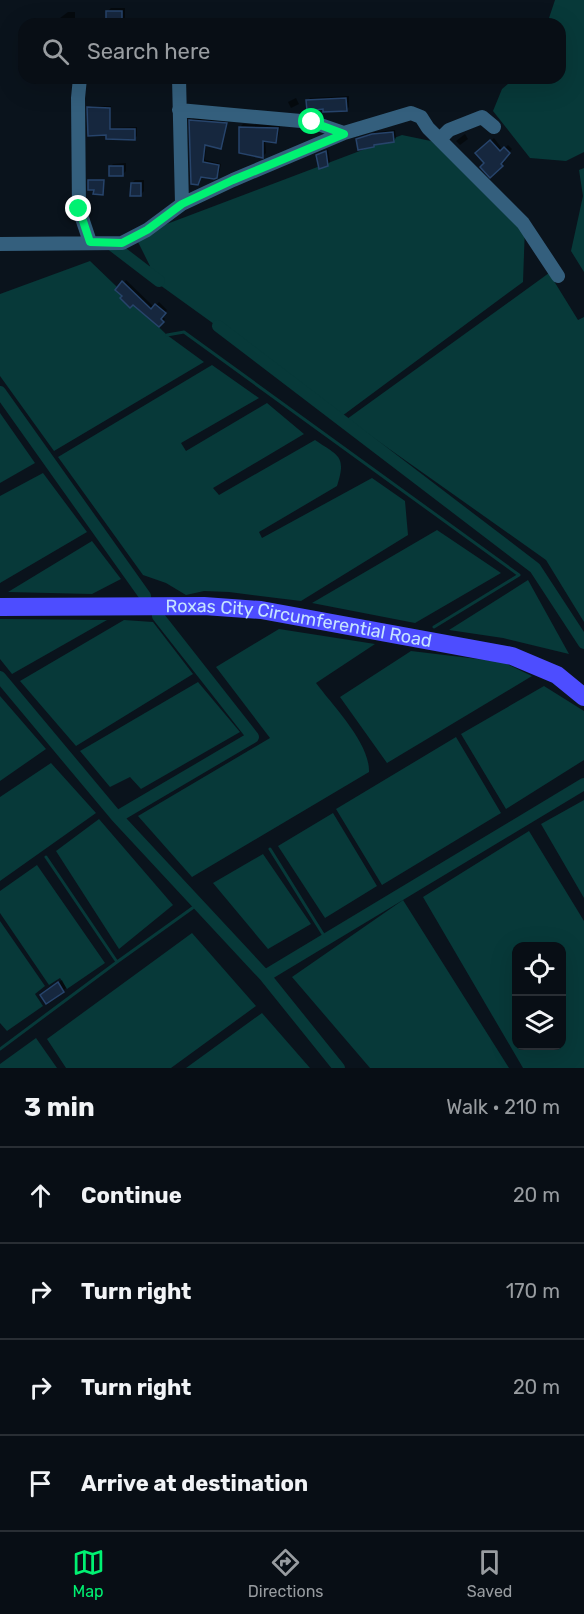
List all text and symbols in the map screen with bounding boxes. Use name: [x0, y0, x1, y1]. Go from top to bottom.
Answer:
search box: [18, 18, 566, 84]
icon: search: [39, 35, 72, 68]
text: Search here: [87, 38, 210, 65]
route start: [298, 108, 324, 134]
route end: [65, 195, 91, 221]
street label: Roxas City Circumferential Road: [165, 595, 434, 652]
map controls: [512, 942, 566, 1050]
button: locate: [512, 942, 566, 996]
button: layers: [512, 996, 566, 1050]
text: 3 min: [24, 1092, 95, 1123]
text: Walk · 210 m: [446, 1095, 560, 1119]
icon: ahead: [24, 1179, 57, 1212]
text: Continue: [81, 1182, 182, 1209]
text: 20 m: [513, 1183, 560, 1207]
icon: right: [24, 1275, 57, 1308]
text: Turn right: [81, 1278, 191, 1305]
text: 170 m: [506, 1279, 560, 1303]
icon: right: [24, 1371, 57, 1404]
text: Turn right: [81, 1374, 191, 1401]
text: 20 m: [513, 1375, 560, 1399]
icon: arrive: [24, 1467, 57, 1500]
text: Arrive at destination: [81, 1470, 308, 1497]
tab: Map: [72, 1546, 105, 1601]
tab: Directions: [248, 1546, 324, 1601]
tab: Saved: [467, 1546, 512, 1601]

